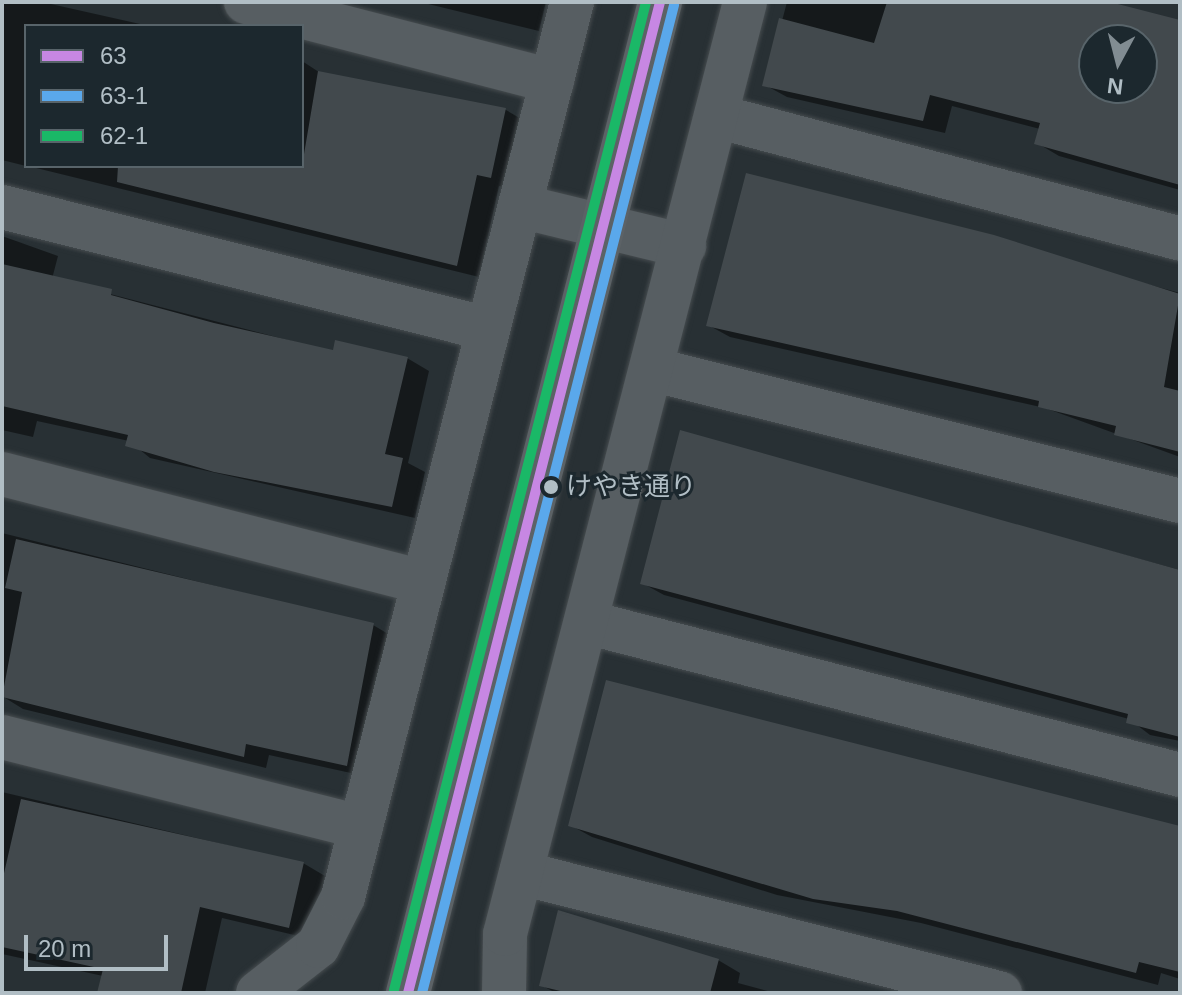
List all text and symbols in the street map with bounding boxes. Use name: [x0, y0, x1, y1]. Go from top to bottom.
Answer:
legend: [24, 24, 304, 168]
north arrow: [1078, 24, 1158, 104]
text: 63: [100, 42, 127, 69]
text: N: [1106, 73, 1125, 100]
text: 63-1: [100, 82, 148, 109]
text: 62-1: [100, 122, 148, 149]
place label: けやき通り: [566, 471, 696, 503]
marker: けやき通り: [543, 479, 559, 495]
scale bar: [28, 919, 172, 969]
text: 20 m: [38, 935, 91, 962]

